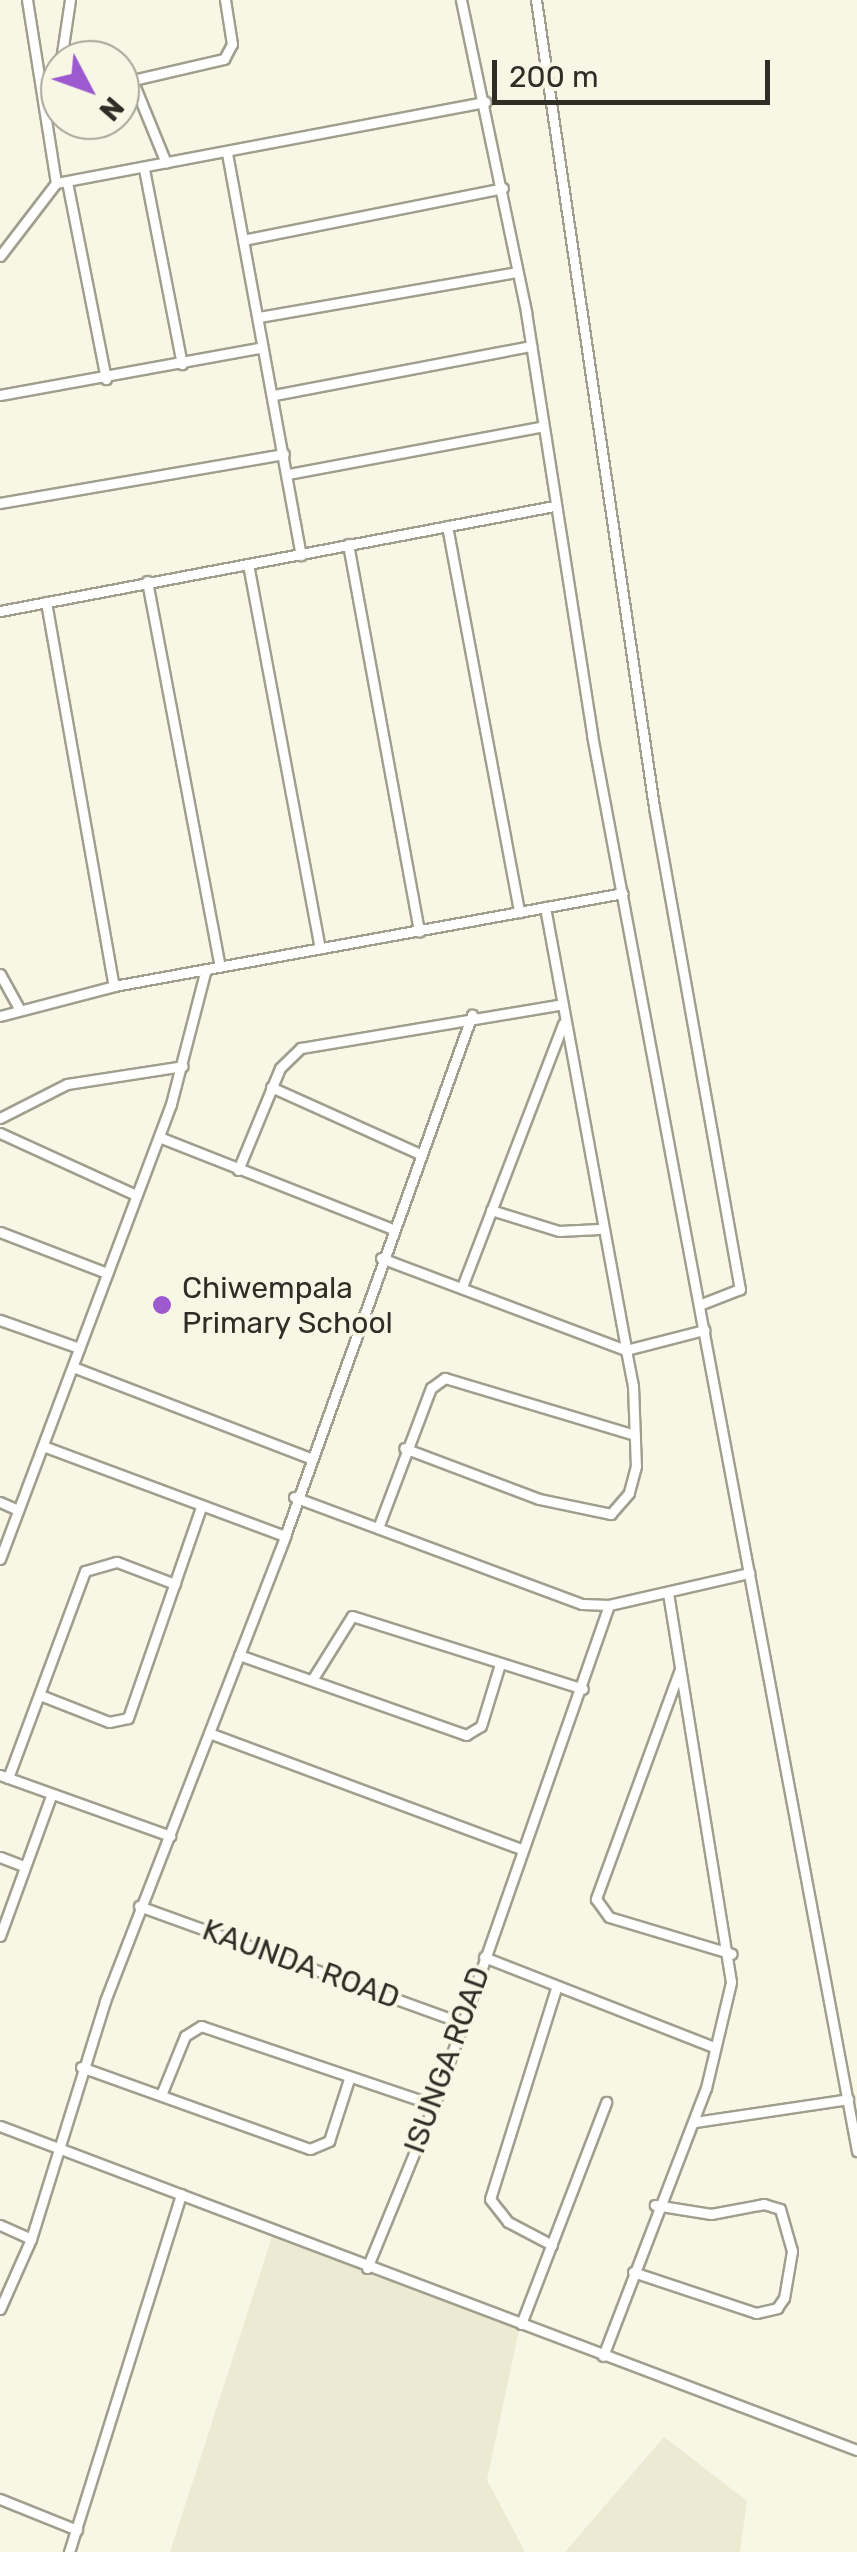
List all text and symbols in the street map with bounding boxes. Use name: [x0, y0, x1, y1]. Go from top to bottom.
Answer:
north arrow: [40, 40, 140, 140]
scale bar: [497, 40, 774, 102]
text: 200 m: [509, 59, 599, 95]
text: N: [92, 90, 131, 127]
place label: Chiwempala Primary School: [182, 1270, 394, 1340]
marker: Chiwempala Primary School: [151, 1294, 173, 1316]
street label: KAUNDA ROAD: [197, 1912, 405, 2016]
street label: ISUNGA ROAD: [396, 1962, 498, 2158]

